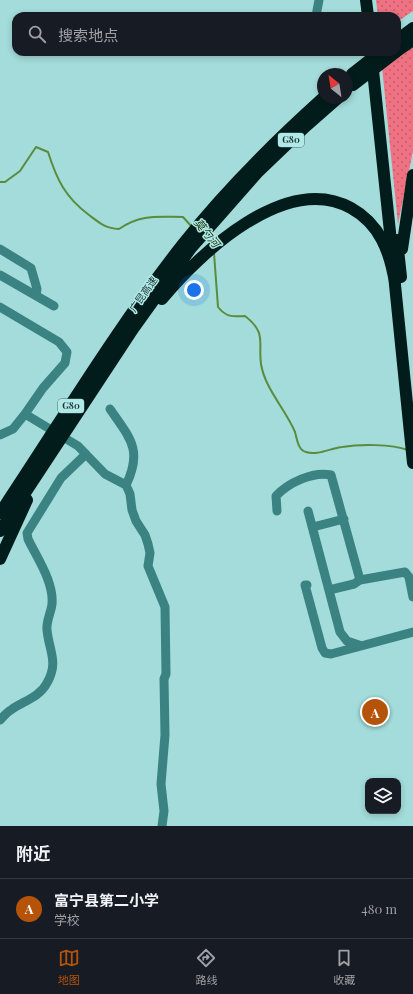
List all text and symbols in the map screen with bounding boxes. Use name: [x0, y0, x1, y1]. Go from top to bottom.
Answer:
search box: [12, 12, 401, 56]
icon: search: [26, 23, 48, 45]
text: 搜索地点: [58, 25, 118, 45]
north arrow: [317, 68, 353, 104]
road number: G80: [278, 133, 304, 147]
water label: 莫勺河: [191, 215, 225, 252]
street label: 广昆高速: [126, 274, 160, 314]
your location: [184, 280, 204, 300]
road number: G80: [58, 399, 84, 413]
pin: A: [362, 697, 388, 727]
map controls: [365, 778, 401, 814]
button: layers: [365, 778, 401, 814]
text: 附近: [16, 842, 50, 864]
text: 富宁县第二小学: [54, 890, 159, 910]
text: A: [25, 900, 33, 917]
text: 480 m: [361, 900, 397, 917]
text: 学校: [54, 911, 80, 928]
tab: 地图: [58, 947, 80, 987]
tab: 路线: [195, 947, 217, 987]
tab: 收藏: [333, 947, 355, 987]

